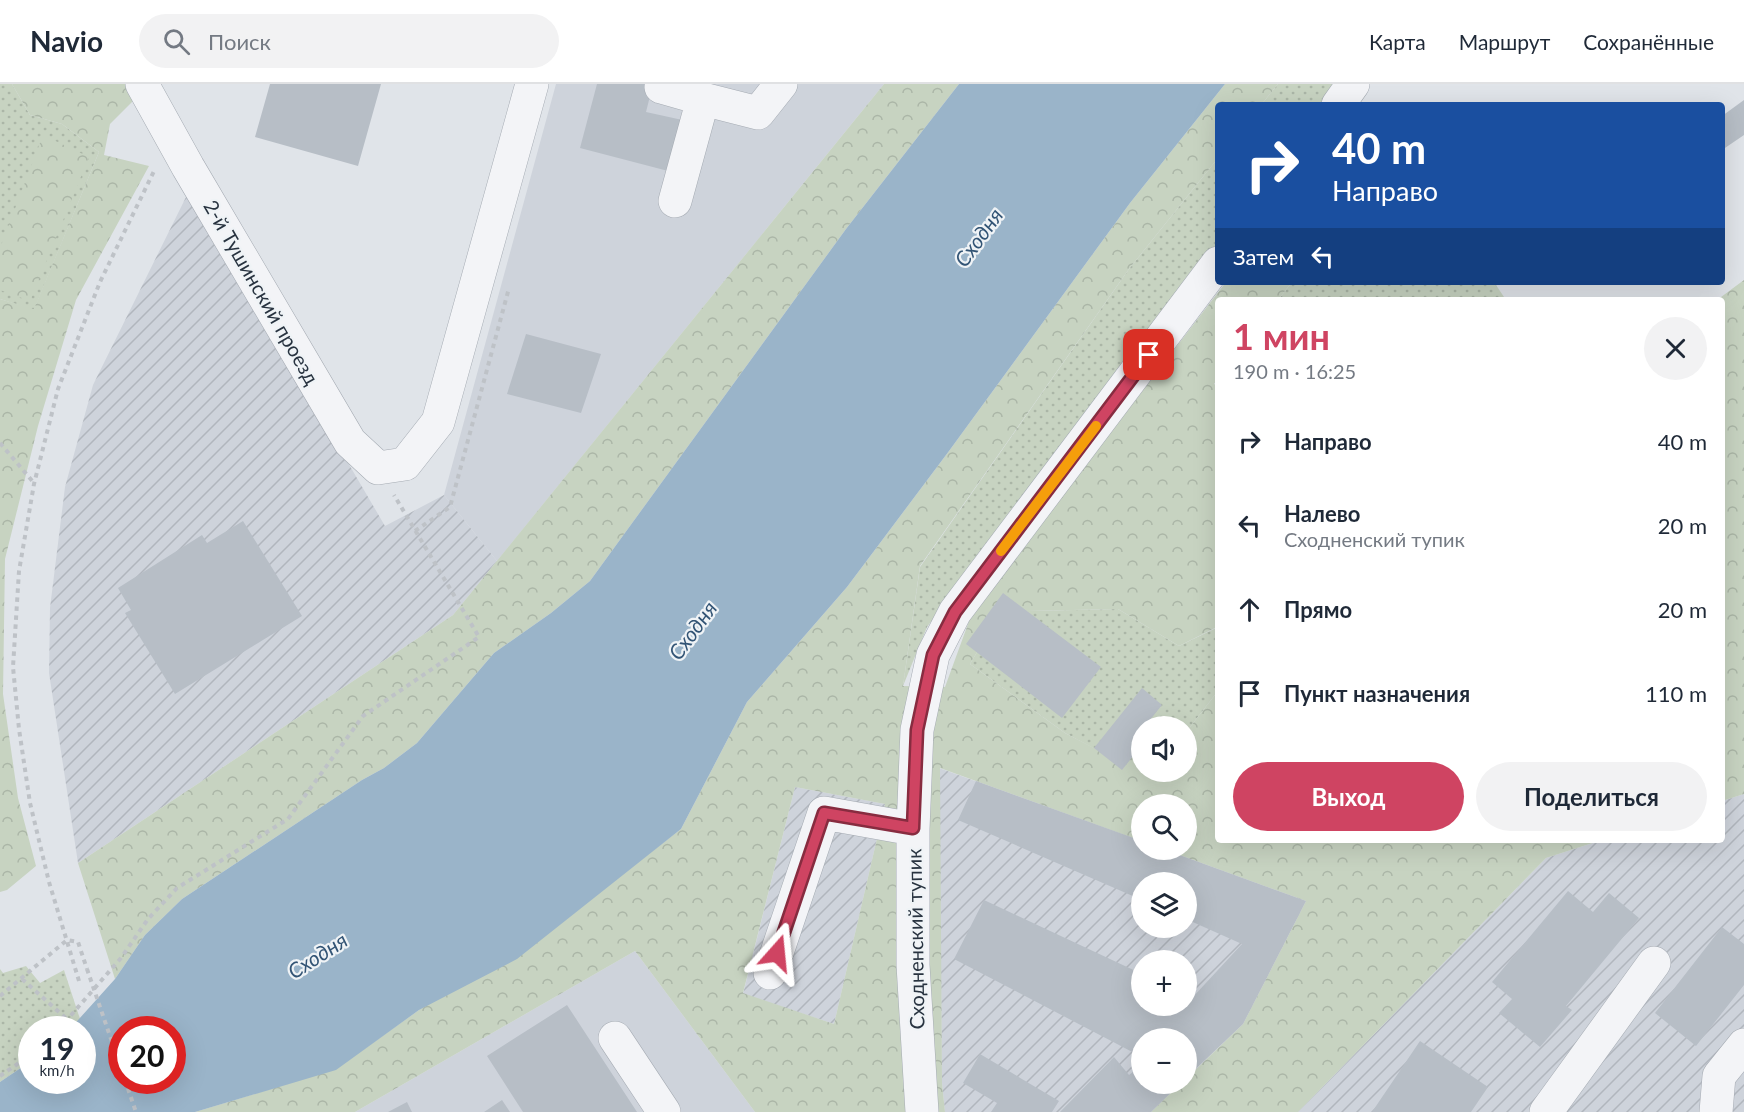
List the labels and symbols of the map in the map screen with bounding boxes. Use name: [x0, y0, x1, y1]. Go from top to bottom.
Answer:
street label: 2-й Тушинский проезд: [199, 196, 325, 388]
water label: Сходня: [949, 203, 1007, 271]
pin: [1123, 329, 1174, 380]
water label: Сходня: [663, 596, 721, 664]
street label: Сходненский тупик: [901, 848, 929, 1030]
position arrow: [745, 921, 809, 985]
water label: Сходня: [283, 927, 351, 983]
speed limit sign: 20: [108, 1016, 186, 1094]

